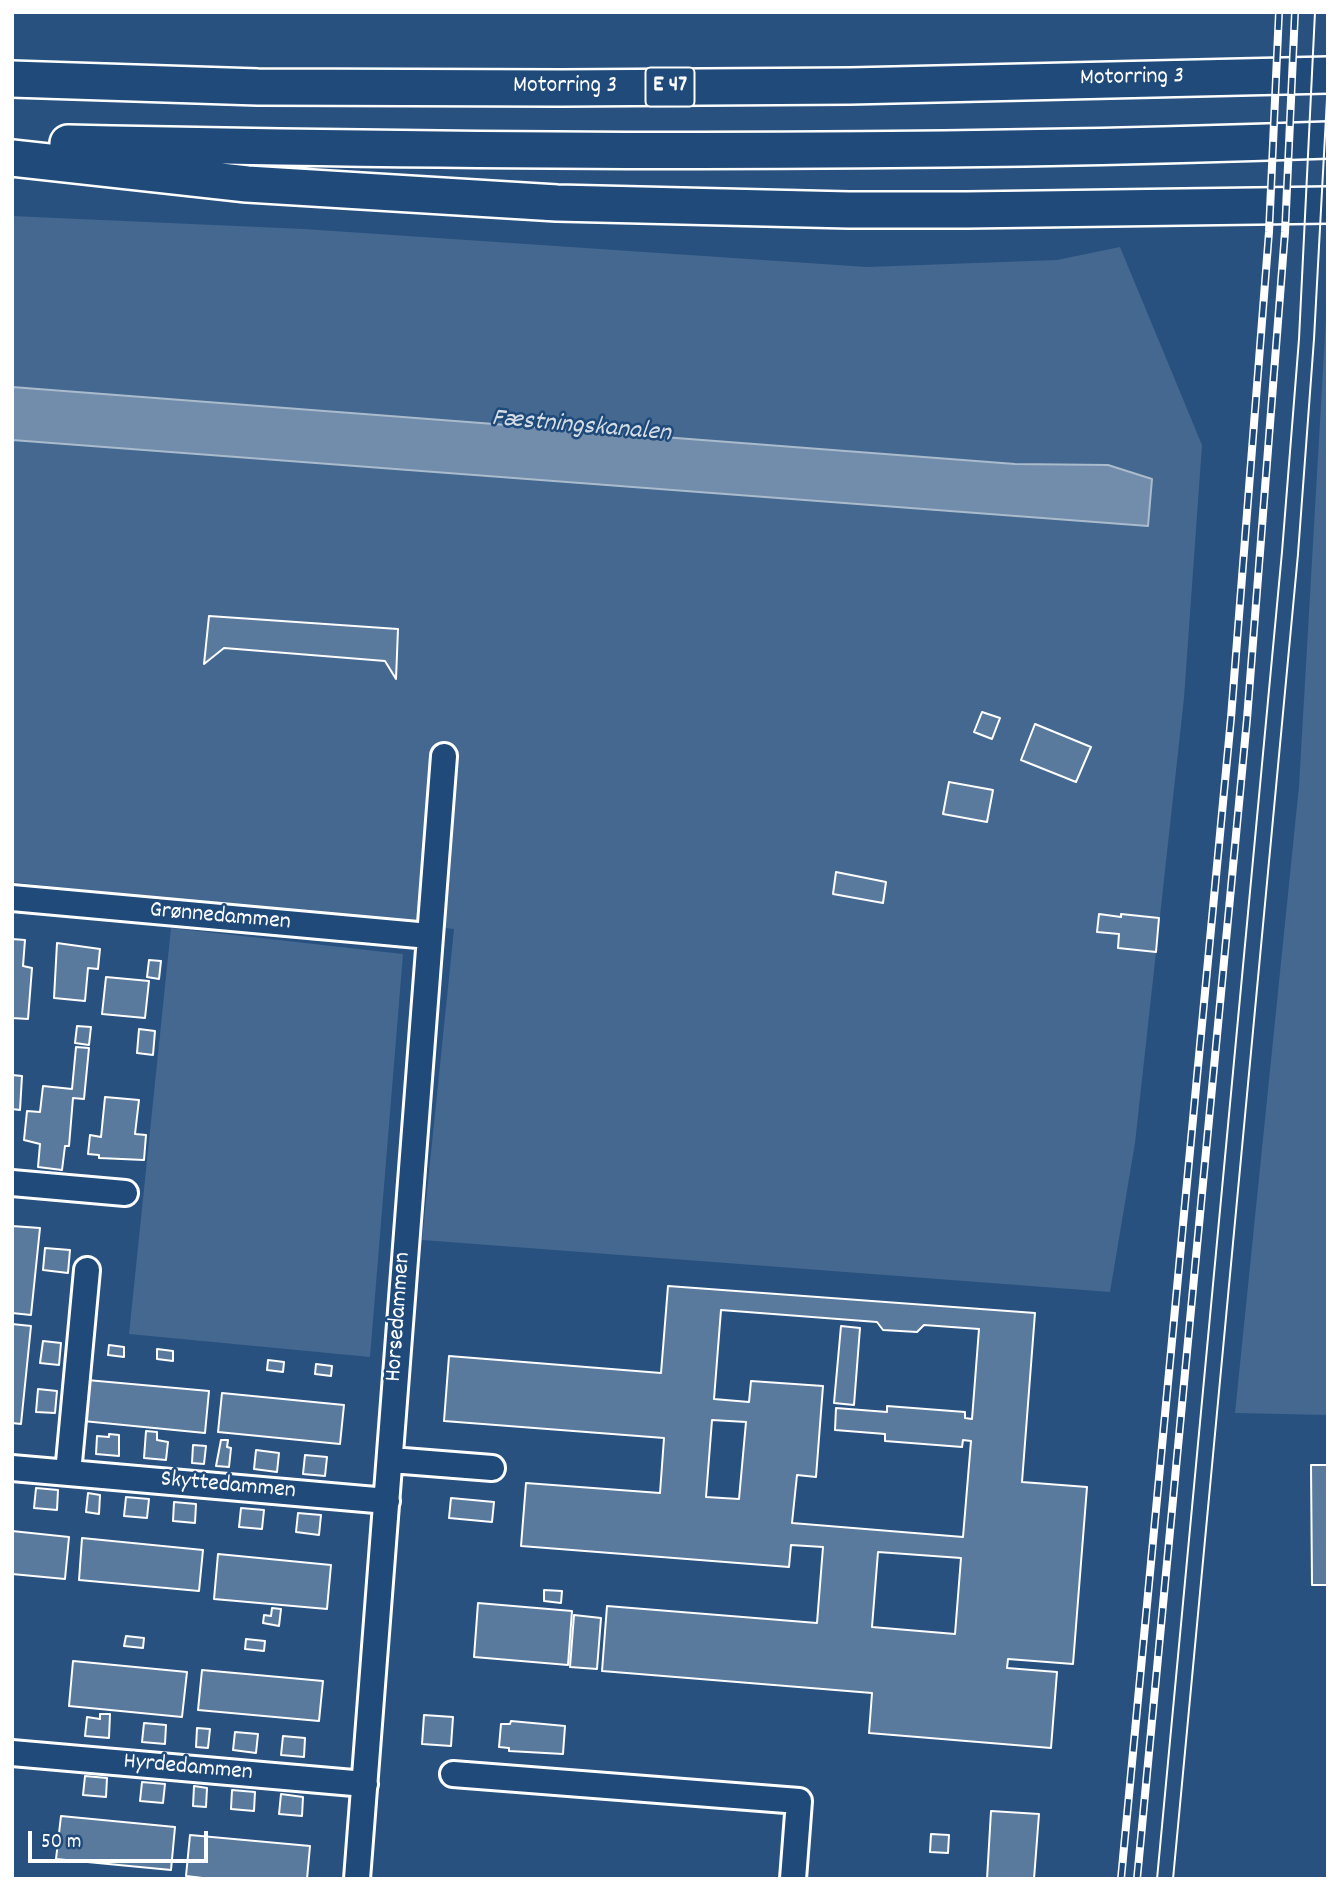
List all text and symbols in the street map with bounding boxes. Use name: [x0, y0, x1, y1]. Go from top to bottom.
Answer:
street label: Motorring 3: [1080, 64, 1184, 94]
road number: E 47: [646, 68, 694, 106]
street label: Motorring 3: [513, 74, 617, 102]
water label: Fæstningskanalen: [490, 405, 672, 451]
street label: Grønnedammen: [148, 897, 292, 939]
street label: Horsedammen: [381, 1251, 419, 1383]
street label: Skyttedammen: [159, 1467, 297, 1507]
street label: Hyrdedammen: [122, 1749, 254, 1789]
scale bar: [32, 1818, 212, 1862]
text: 50 m: [41, 1828, 81, 1858]

